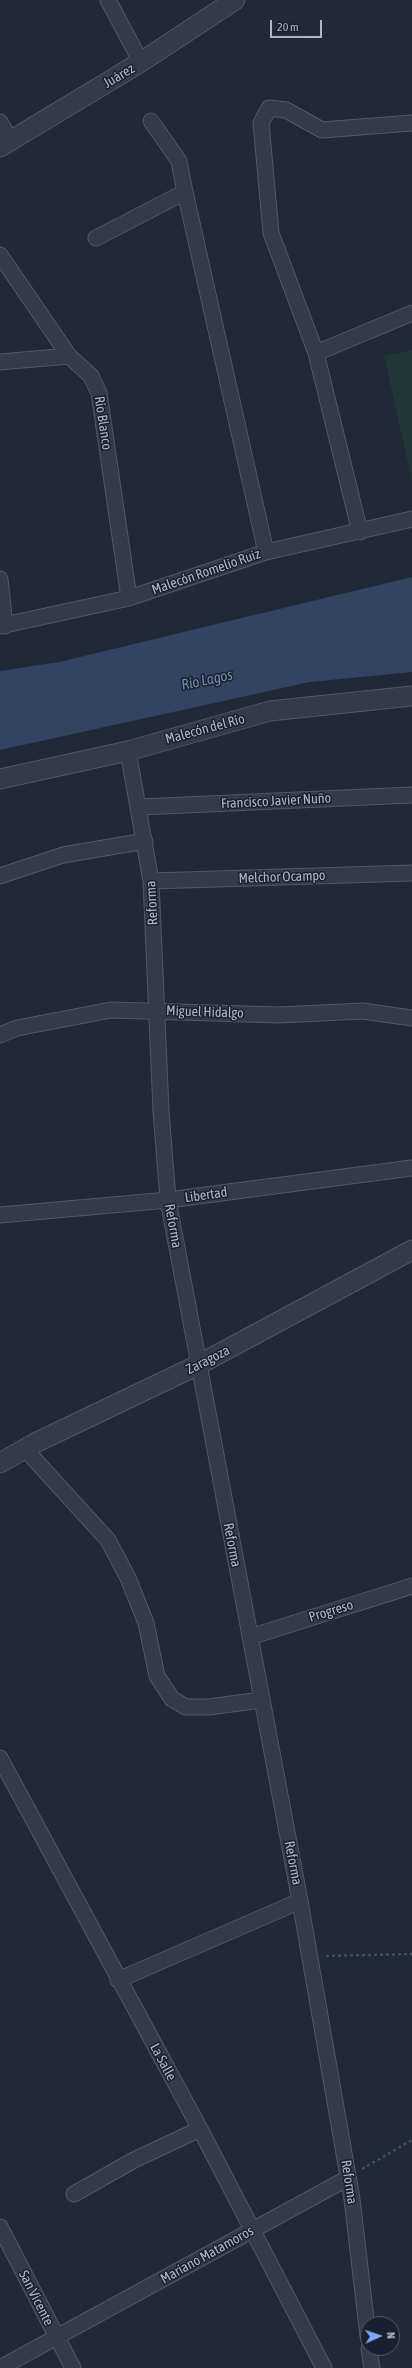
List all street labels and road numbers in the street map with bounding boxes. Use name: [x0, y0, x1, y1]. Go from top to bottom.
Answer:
street label: Juárez: [100, 60, 138, 92]
street label: Río Blanco: [90, 395, 116, 451]
street label: Malecón Romelio Ruiz: [150, 546, 262, 598]
street label: Malecón del Río: [163, 710, 247, 748]
street label: Francisco Javier Nuño: [220, 790, 332, 812]
street label: Melchor Ocampo: [238, 867, 326, 887]
street label: Reforma: [142, 880, 162, 926]
street label: Miguel Hidalgo: [166, 1002, 244, 1022]
street label: Libertad: [184, 1184, 228, 1206]
street label: Reforma: [161, 1203, 185, 1249]
street label: Zaragoza: [183, 1342, 233, 1378]
street label: Reforma: [220, 1522, 244, 1568]
street label: Progreso: [307, 1596, 355, 1626]
street label: Reforma: [281, 1840, 305, 1886]
street label: La Salle: [146, 2040, 180, 2084]
street label: Reforma: [337, 2159, 361, 2205]
street label: Mariano Matamoros: [158, 2222, 256, 2288]
street label: San Vicente: [15, 2268, 57, 2328]

